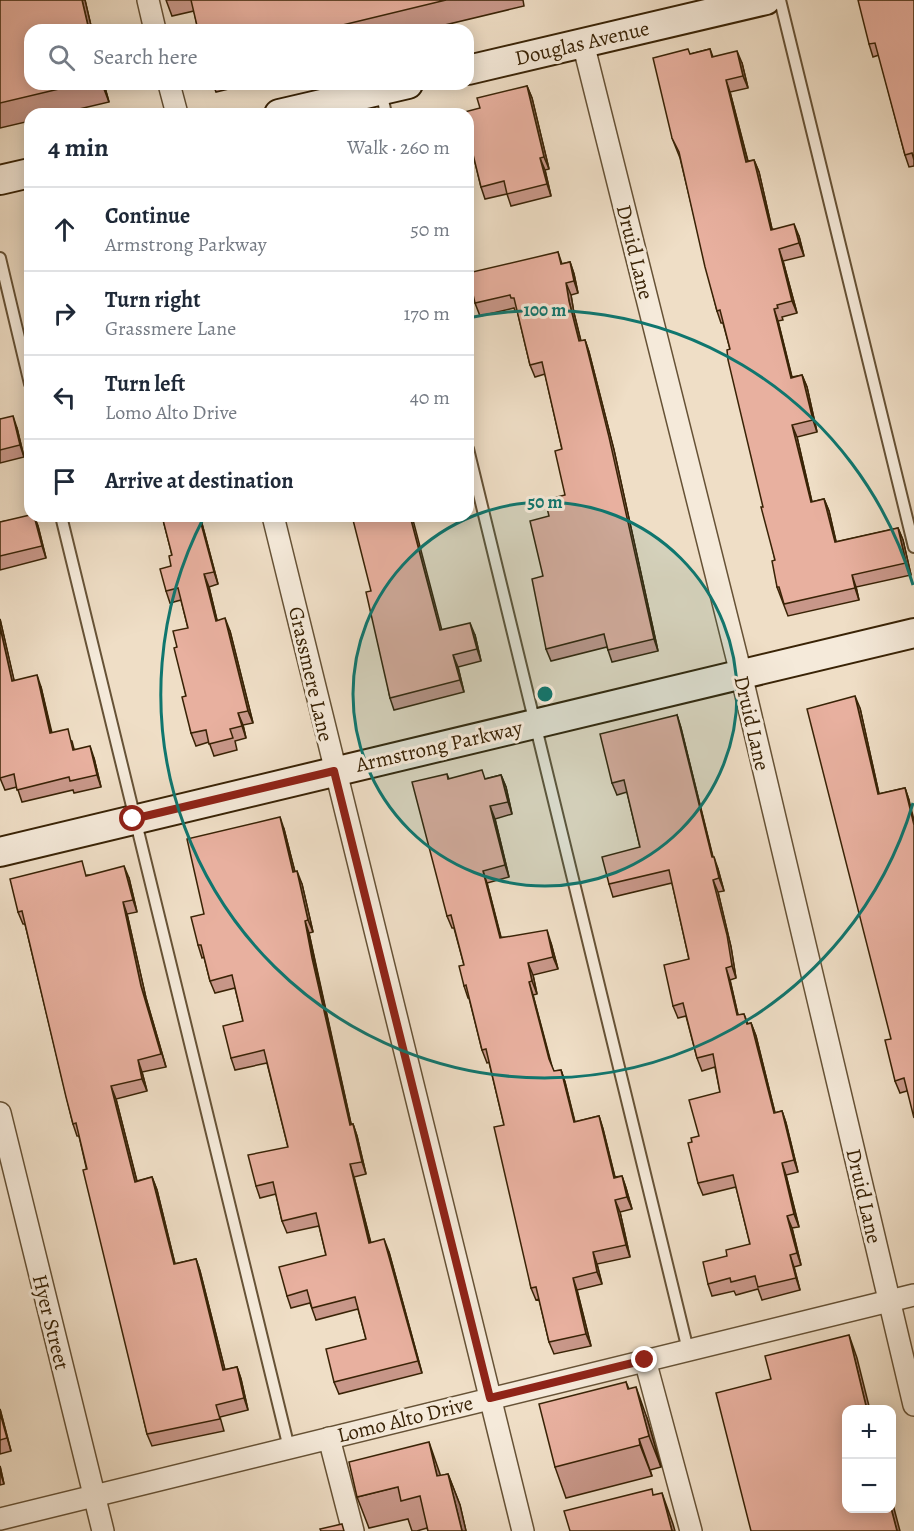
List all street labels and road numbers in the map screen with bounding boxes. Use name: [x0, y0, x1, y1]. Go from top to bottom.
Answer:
street label: Douglas Avenue: [512, 14, 652, 72]
street label: Druid Lane: [610, 202, 660, 302]
street label: Grassmere Lane: [282, 604, 340, 744]
street label: Druid Lane: [727, 673, 777, 773]
street label: Armstrong Parkway: [352, 713, 526, 779]
street label: Druid Lane: [839, 1146, 889, 1246]
street label: Hyer Street: [26, 1271, 76, 1373]
street label: Lomo Alto Drive: [334, 1389, 476, 1449]

